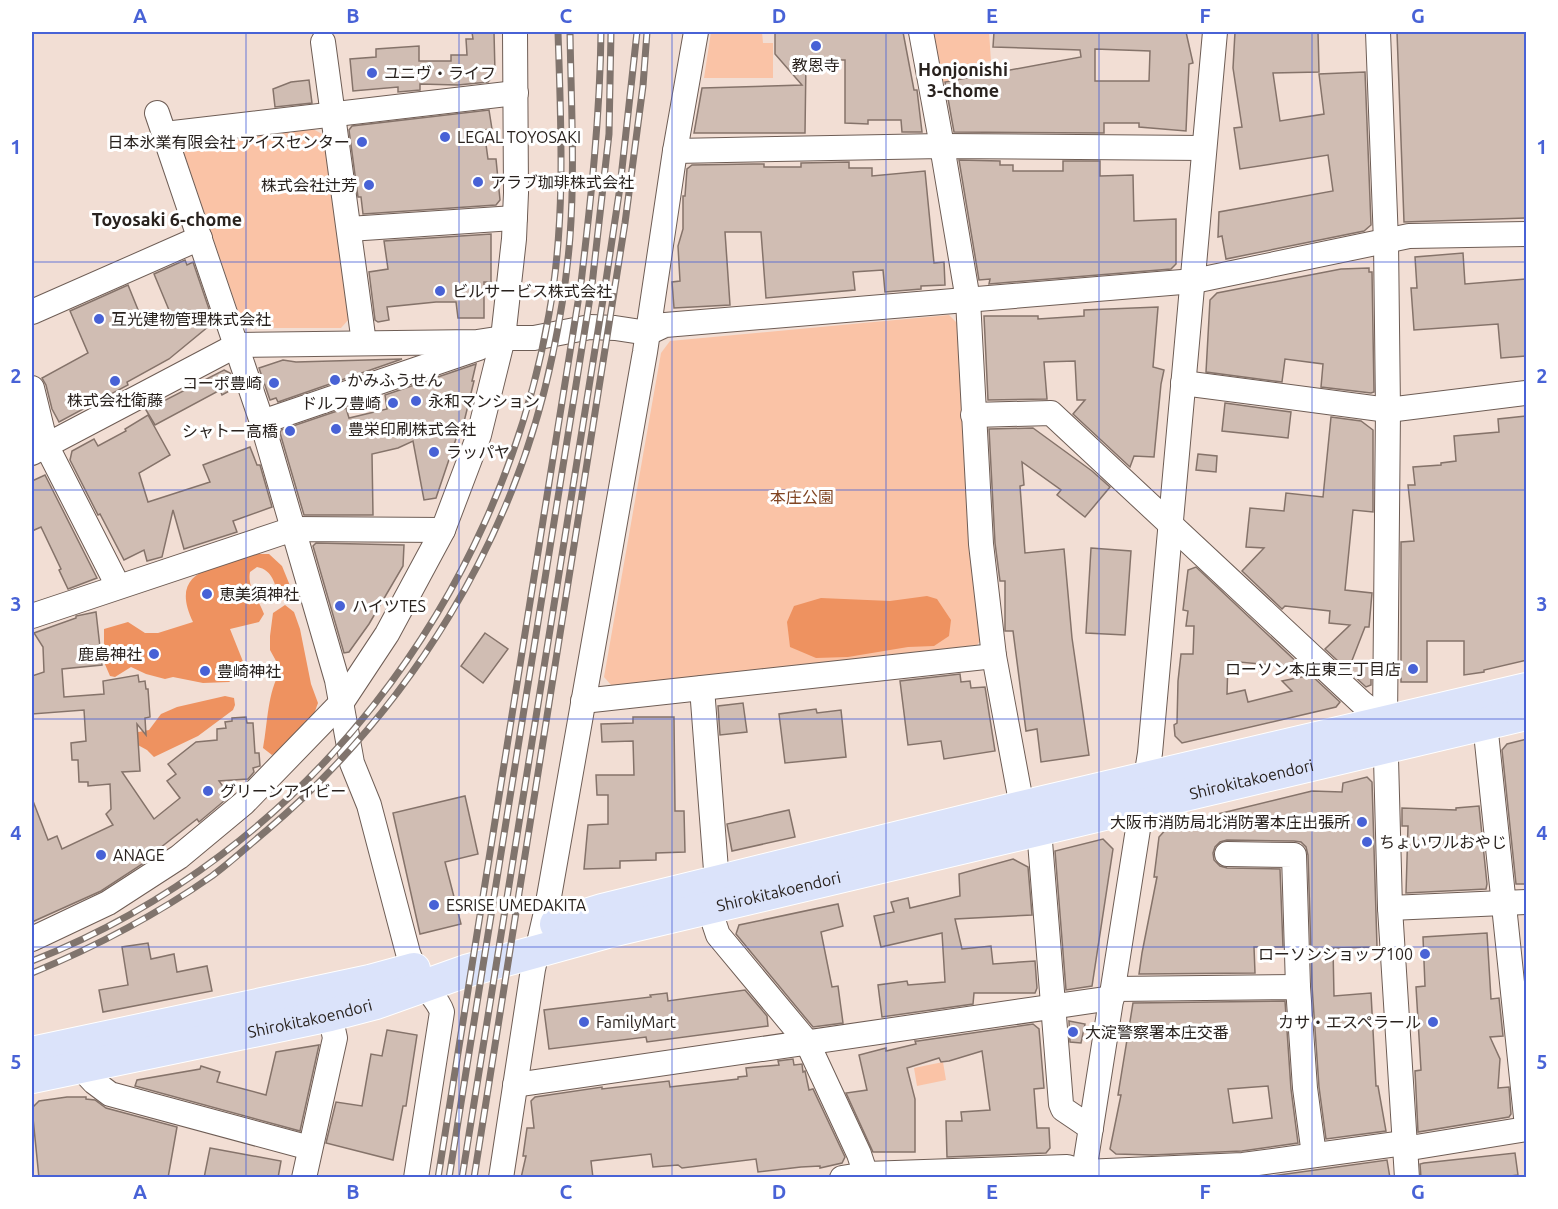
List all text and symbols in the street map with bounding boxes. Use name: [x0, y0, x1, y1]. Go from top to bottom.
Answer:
text: A: [133, 4, 147, 27]
text: B: [346, 4, 360, 27]
text: C: [560, 4, 573, 27]
text: D: [772, 4, 786, 27]
text: E: [986, 4, 998, 27]
text: F: [1199, 4, 1211, 27]
text: G: [1411, 4, 1425, 27]
marker: 教恩寺: [809, 39, 823, 53]
place label: 教恩寺: [792, 56, 840, 74]
district label: Honjonishi 3-chome: [918, 59, 1008, 100]
place label: ユニヴ・ライフ: [384, 64, 496, 82]
marker: ユニヴ・ライフ: [365, 66, 379, 80]
place label: LEGAL TOYOSAKI: [457, 128, 581, 146]
marker: LEGAL TOYOSAKI: [438, 130, 452, 144]
place label: 日本氷業有限会社 アイスセンター: [108, 133, 350, 151]
text: 1: [10, 135, 22, 158]
marker: 日本氷業有限会社 アイスセンター: [355, 135, 369, 149]
text: 1: [1536, 135, 1548, 158]
place label: アラブ珈琲株式会社: [490, 173, 634, 191]
marker: アラブ珈琲株式会社: [471, 175, 485, 189]
place label: 株式会社辻芳: [261, 176, 357, 194]
marker: 株式会社辻芳: [362, 178, 376, 192]
district label: Toyosaki 6-chome: [92, 209, 242, 229]
place label: ビルサービス株式会社: [452, 282, 612, 300]
marker: ビルサービス株式会社: [433, 284, 447, 298]
place label: 互光建物管理株式会社: [111, 310, 271, 328]
marker: 互光建物管理株式会社: [92, 312, 106, 326]
text: 2: [10, 364, 22, 387]
text: 2: [1536, 364, 1548, 387]
place label: かみふうせん: [347, 371, 443, 389]
marker: かみふうせん: [328, 373, 342, 387]
marker: 株式会社衛藤: [108, 374, 122, 388]
place label: コーポ豊崎: [182, 374, 262, 392]
marker: コーポ豊崎: [267, 376, 281, 390]
place label: 株式会社衛藤: [67, 391, 163, 409]
place label: 永和マンション: [428, 392, 540, 410]
place label: ドルフ豊崎: [301, 394, 381, 412]
marker: 永和マンション: [409, 394, 423, 408]
marker: ドルフ豊崎: [386, 396, 400, 410]
place label: 豊栄印刷株式会社: [348, 420, 476, 438]
place label: シャトー高橋: [182, 422, 278, 440]
marker: 豊栄印刷株式会社: [329, 422, 343, 436]
marker: シャトー高橋: [283, 424, 297, 438]
place label: ラッパヤ: [446, 443, 510, 461]
marker: ラッパヤ: [427, 445, 441, 459]
park label: 本庄公園: [770, 488, 834, 506]
place label: 恵美須神社: [219, 585, 299, 603]
marker: 恵美須神社: [200, 587, 214, 601]
text: 3: [10, 592, 22, 615]
text: 3: [1536, 592, 1548, 615]
place label: ハイツTES: [352, 597, 426, 615]
marker: ハイツTES: [333, 599, 347, 613]
place label: 鹿島神社: [78, 645, 142, 663]
marker: 鹿島神社: [147, 647, 161, 661]
place label: ローソン本庄東三丁目店: [1225, 660, 1401, 678]
place label: 豊崎神社: [217, 662, 281, 680]
marker: ローソン本庄東三丁目店: [1406, 662, 1420, 676]
marker: 豊崎神社: [198, 664, 212, 678]
street label: Shirokitakoendori: [1187, 756, 1315, 803]
place label: グリーンアイビー: [220, 782, 346, 800]
marker: グリーンアイビー: [201, 784, 215, 798]
place label: 大阪市消防局北消防署本庄出張所: [1110, 813, 1350, 831]
marker: 大阪市消防局北消防署本庄出張所: [1355, 815, 1369, 829]
text: 4: [10, 821, 22, 844]
text: 4: [1536, 821, 1548, 844]
place label: ちょいワルおやじ: [1379, 833, 1507, 851]
marker: ちょいワルおやじ: [1360, 835, 1374, 849]
place label: ANAGE: [113, 846, 165, 864]
marker: ANAGE: [94, 848, 108, 862]
street label: Shirokitakoendori: [715, 868, 842, 915]
place label: ESRISE UMEDAKITA: [446, 896, 587, 914]
marker: ESRISE UMEDAKITA: [427, 898, 441, 912]
place label: ローソンショップ100: [1258, 945, 1413, 963]
marker: ローソンショップ100: [1418, 947, 1432, 961]
street label: Shirokitakoendori: [246, 995, 374, 1041]
place label: FamilyMart: [596, 1013, 677, 1031]
place label: カサ・エスペラール: [1278, 1013, 1421, 1031]
marker: FamilyMart: [577, 1015, 591, 1029]
marker: カサ・エスペラール: [1426, 1015, 1440, 1029]
place label: 大淀警察署本庄交番: [1085, 1023, 1229, 1041]
marker: 大淀警察署本庄交番: [1066, 1025, 1080, 1039]
text: 5: [10, 1050, 22, 1073]
text: 5: [1536, 1050, 1548, 1073]
text: A: [133, 1180, 147, 1203]
text: B: [346, 1180, 360, 1203]
text: C: [560, 1180, 573, 1203]
text: D: [772, 1180, 786, 1203]
text: E: [986, 1180, 998, 1203]
text: F: [1199, 1180, 1211, 1203]
text: G: [1411, 1180, 1425, 1203]

